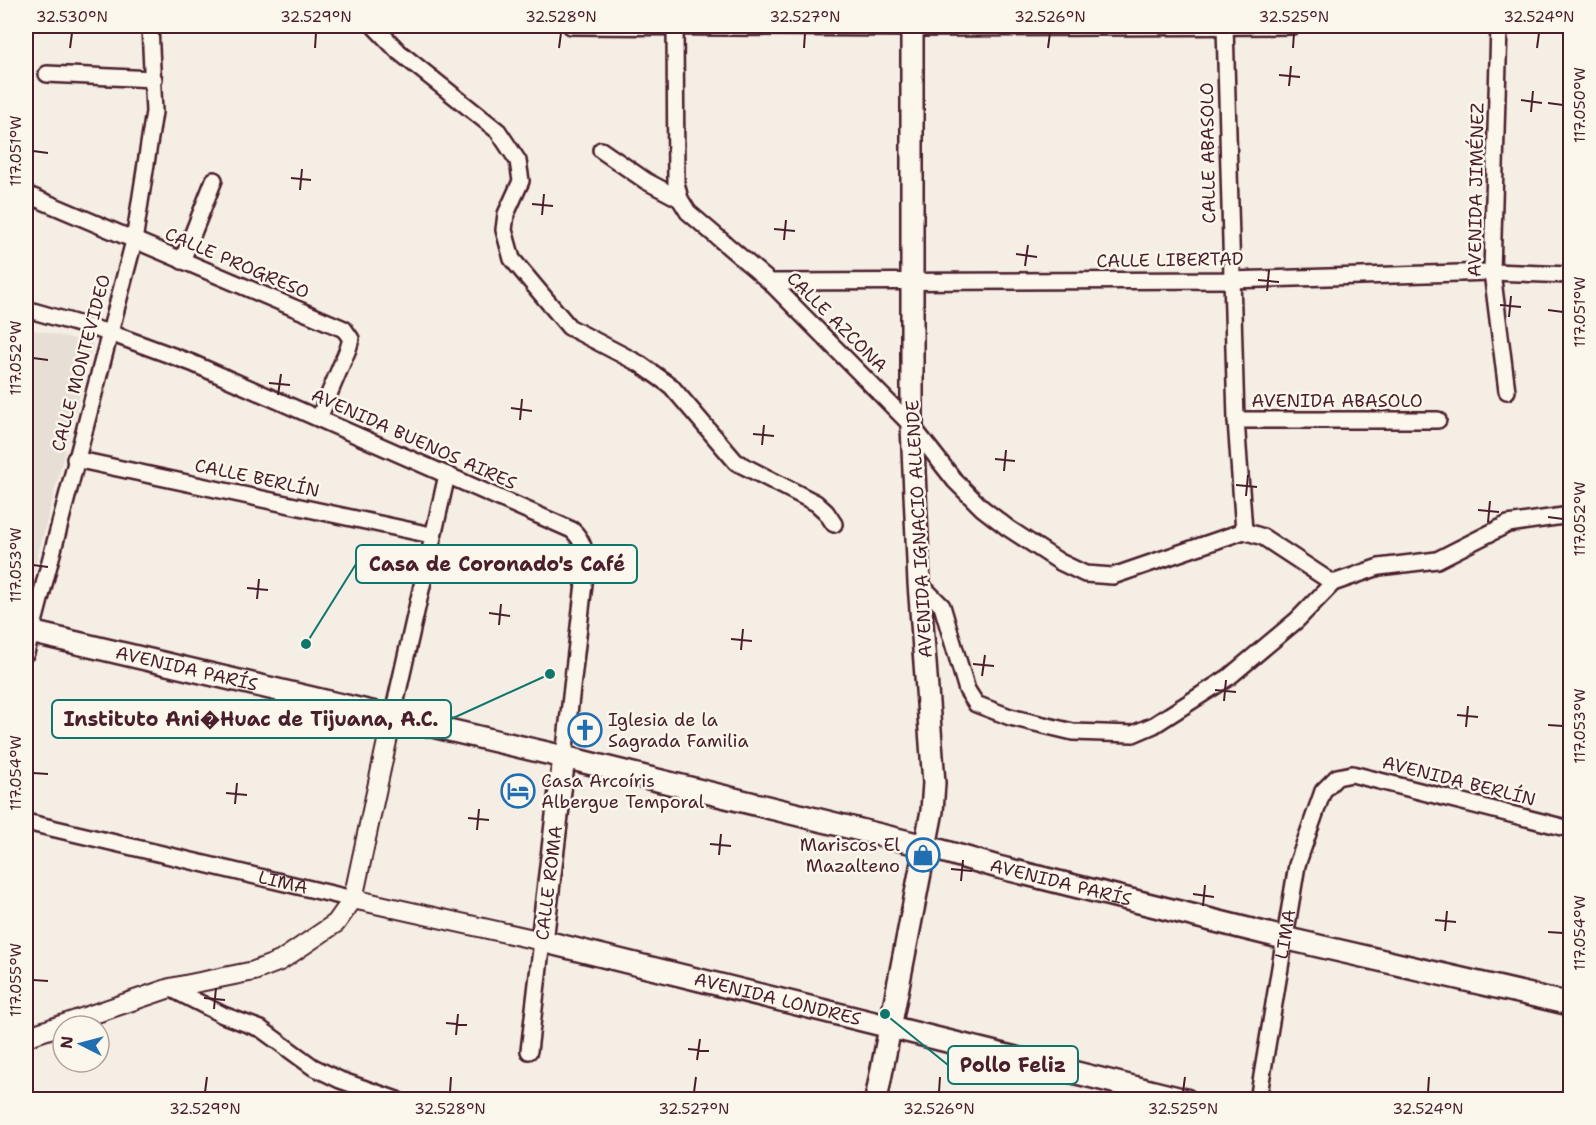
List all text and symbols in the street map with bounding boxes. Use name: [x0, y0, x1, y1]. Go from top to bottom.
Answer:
text: 32.530°N: [36, 7, 108, 27]
text: 32.529°N: [280, 7, 352, 27]
text: 32.528°N: [525, 7, 597, 27]
text: 32.527°N: [769, 7, 841, 27]
text: 32.526°N: [1014, 7, 1086, 27]
text: 32.525°N: [1259, 7, 1329, 27]
text: 32.524°N: [1503, 7, 1575, 27]
text: 117.050°W: [1570, 67, 1590, 143]
street label: CALLE ABASOLO: [1195, 82, 1221, 224]
street label: AVENIDA JIMÉNEZ: [1462, 102, 1490, 277]
text: 117.051°W: [6, 115, 26, 187]
street label: CALLE PROGRESO: [161, 222, 313, 304]
street label: CALLE LIBERTAD: [1096, 247, 1244, 273]
street label: CALLE AZCONA: [781, 266, 893, 378]
street label: CALLE MONTEVIDEO: [46, 272, 116, 454]
text: 117.051°W: [1570, 276, 1590, 348]
text: 117.052°W: [6, 320, 26, 396]
street label: AVENIDA BUENOS AIRES: [308, 383, 520, 495]
street label: AVENIDA ABASOLO: [1251, 389, 1423, 413]
street label: AVENIDA IGNACIO ALLENDE: [900, 399, 938, 659]
street label: CALLE BERLÍN: [192, 453, 322, 503]
text: 117.052°W: [1570, 481, 1590, 557]
text: 117.053°W: [6, 527, 26, 603]
callout: Casa de Coronado's Café: [356, 545, 637, 583]
text: Casa de Coronado's Café: [369, 551, 625, 577]
street label: AVENIDA PARÍS: [113, 640, 260, 697]
text: 117.053°W: [1570, 688, 1590, 764]
callout: Instituto Ani�Huac de Tijuana, A.C.: [52, 700, 451, 738]
text: Instituto Ani�Huac de Tijuana, A.C.: [63, 706, 439, 732]
place label: Iglesia de la Sagrada Familia: [608, 708, 749, 753]
church icon: Iglesia de la Sagrada Familia: [567, 712, 603, 748]
text: 117.054°W: [6, 735, 26, 811]
street label: AVENIDA BERLÍN: [1380, 750, 1538, 812]
place label: Casa Arcoíris Albergue Temporal: [541, 769, 705, 814]
hotel icon: Casa Arcoíris Albergue Temporal: [500, 773, 536, 809]
street label: CALLE ROMA: [530, 824, 568, 942]
place label: Mariscos El Mazalteno: [800, 833, 901, 878]
shop icon: Mariscos El Mazalteno: [905, 837, 941, 873]
street label: AVENIDA PARÍS: [987, 853, 1134, 912]
street label: LIMA: [256, 865, 310, 900]
text: 117.054°W: [1570, 895, 1590, 971]
street label: LIMA: [1270, 908, 1301, 961]
text: 117.055°W: [6, 943, 26, 1017]
street label: AVENIDA LONDRES: [692, 967, 864, 1031]
north arrow: [51, 1014, 111, 1074]
text: N: [55, 1035, 78, 1050]
callout: Pollo Feliz: [948, 1046, 1078, 1084]
text: Pollo Feliz: [960, 1052, 1066, 1078]
text: 32.529°N: [169, 1099, 241, 1119]
text: 32.528°N: [414, 1099, 486, 1119]
text: 32.527°N: [658, 1099, 730, 1119]
text: 32.526°N: [903, 1099, 975, 1119]
text: 32.525°N: [1148, 1099, 1218, 1119]
text: 32.524°N: [1392, 1099, 1464, 1119]

